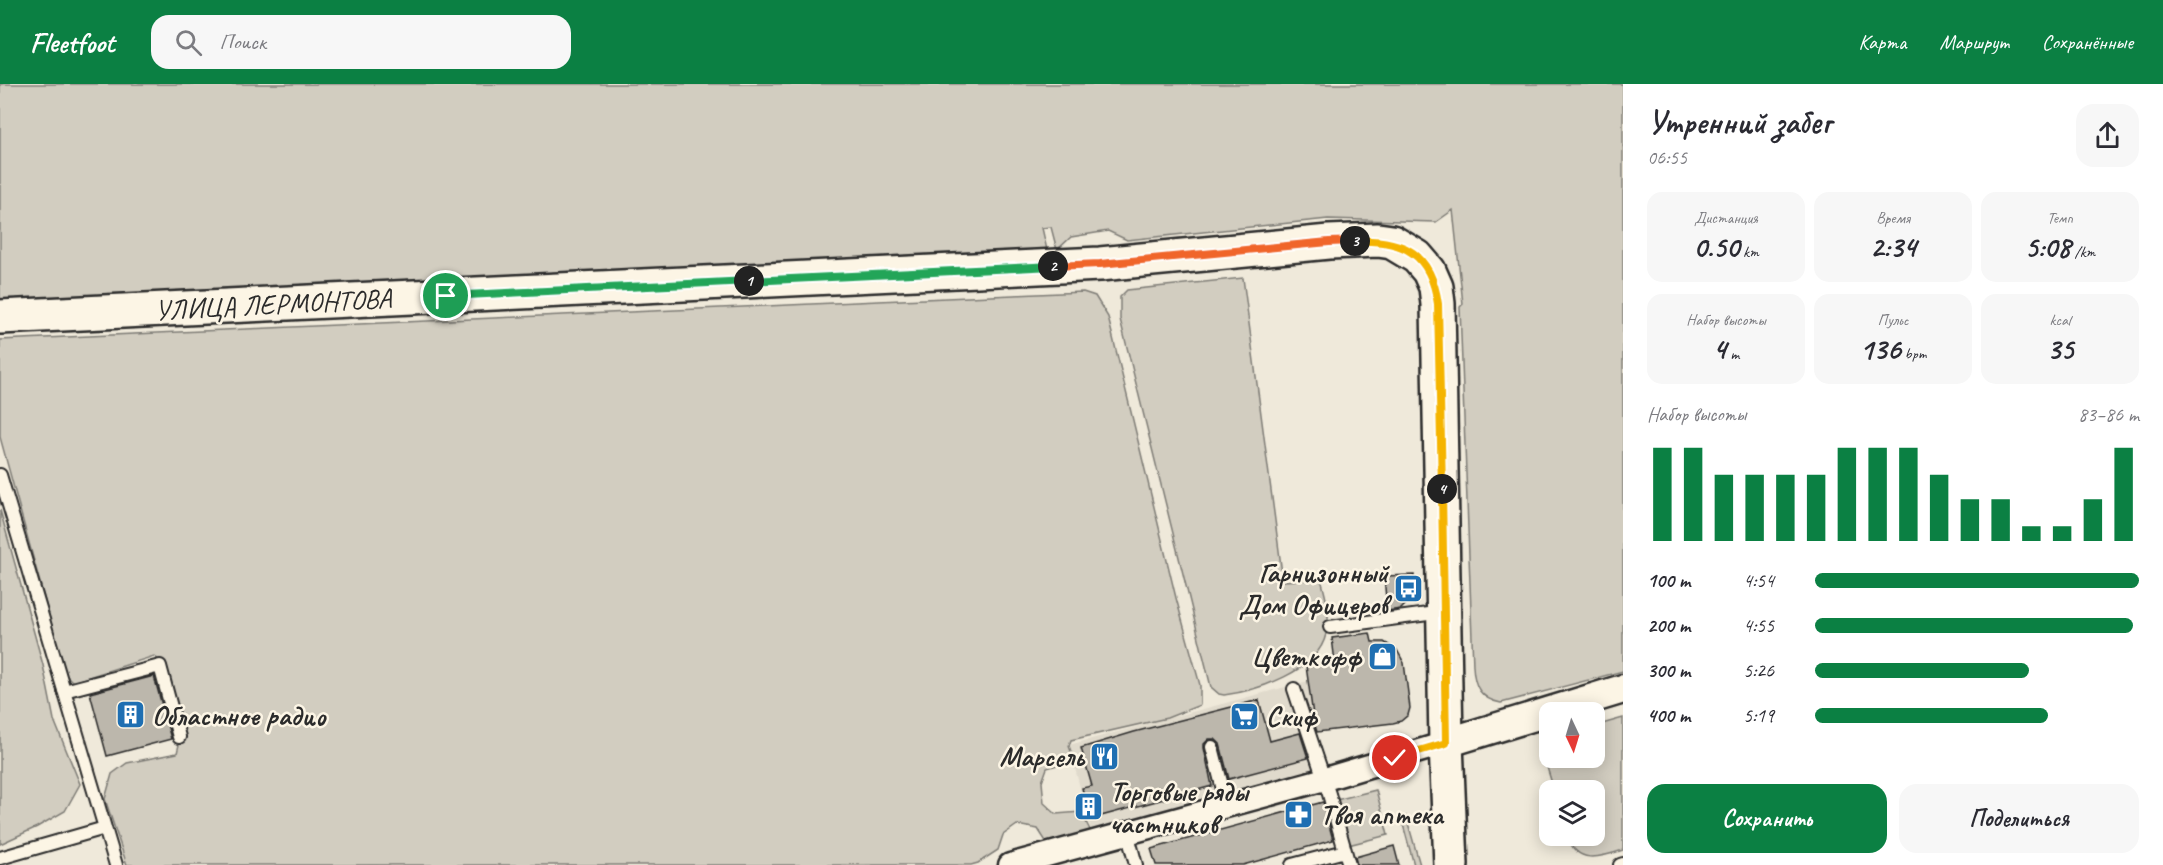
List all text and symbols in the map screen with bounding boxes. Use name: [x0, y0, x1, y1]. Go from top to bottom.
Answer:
search box: [151, 15, 571, 69]
text: Fleetfoot: [30, 25, 115, 60]
icon: search: [172, 26, 205, 59]
text: Поиск: [220, 28, 266, 56]
text: Карта: [1858, 29, 1907, 55]
text: Маршрут: [1940, 29, 2009, 55]
text: Сохранённые: [2042, 29, 2133, 55]
text: Утренний забег: [1647, 101, 1831, 143]
button: share: [2076, 104, 2139, 167]
text: 06:55: [1647, 145, 1687, 170]
text: Дистанция: [1694, 208, 1758, 228]
text: Время: [1876, 208, 1910, 228]
text: Темп: [2047, 208, 2073, 228]
pin: 3: [1340, 226, 1370, 256]
text: 0.50: [1693, 228, 1739, 266]
text: 2:34: [1870, 228, 1916, 266]
text: 5:08: [2025, 228, 2071, 266]
text: 3: [1351, 231, 1359, 251]
text: km: [1739, 242, 1759, 262]
text: /km: [2071, 242, 2095, 262]
pin: 2: [1038, 251, 1068, 281]
text: 2: [1049, 256, 1057, 276]
pin: 1: [734, 266, 764, 296]
pin: [420, 270, 471, 321]
text: 1: [745, 271, 753, 291]
icon: arrive: [429, 279, 462, 312]
street label: УЛИЦА ЛЕРМОНТОВА: [154, 280, 394, 328]
text: Набор высоты: [1686, 310, 1766, 330]
text: Пульс: [1878, 310, 1908, 330]
text: kcal: [2049, 310, 2071, 330]
text: 4: [1713, 330, 1726, 368]
text: 136: [1860, 330, 1901, 368]
text: 35: [2047, 330, 2073, 368]
text: m: [1726, 344, 1739, 364]
text: bpm: [1901, 344, 1926, 364]
text: Набор высоты: [1647, 402, 1746, 427]
text: 83–86 m: [2078, 402, 2139, 427]
pin: 4: [1427, 474, 1457, 504]
text: 4: [1438, 479, 1446, 499]
place label: Гарнизонный Дом Офицеров: [1239, 555, 1393, 622]
text: 100 m: [1647, 568, 1690, 593]
text: 4:54: [1743, 568, 1774, 593]
bus stop icon: Гарнизонный Дом Офицеров: [1393, 572, 1425, 604]
text: 200 m: [1647, 613, 1690, 638]
text: 4:55: [1743, 613, 1774, 638]
place label: Цветкофф: [1251, 639, 1362, 674]
shop icon: Цветкофф: [1366, 640, 1398, 672]
text: 300 m: [1647, 658, 1690, 683]
text: 5:26: [1743, 658, 1774, 683]
place label: Областное радио: [152, 698, 328, 733]
building icon: Областное радио: [115, 699, 147, 731]
place label: Скиф: [1266, 699, 1318, 734]
supermarket icon: Скиф: [1229, 700, 1261, 732]
north arrow: [1539, 702, 1605, 768]
map controls: [1539, 702, 1605, 846]
text: 400 m: [1647, 703, 1690, 728]
text: 5:19: [1743, 703, 1774, 728]
pin: [1369, 732, 1420, 783]
place label: Марсель: [1000, 739, 1086, 774]
restaurant icon: Марсель: [1089, 740, 1121, 772]
icon: check: [1378, 741, 1411, 774]
place label: Торговые ряды частников: [1110, 774, 1250, 841]
button: layers: [1539, 780, 1605, 846]
button: Сохранить: [1647, 784, 1887, 853]
button: Поделиться: [1899, 784, 2139, 853]
building icon: Торговые ряды частников: [1073, 791, 1105, 823]
place label: Твоя аптека: [1320, 797, 1445, 832]
pharmacy icon: Твоя аптека: [1283, 798, 1315, 830]

